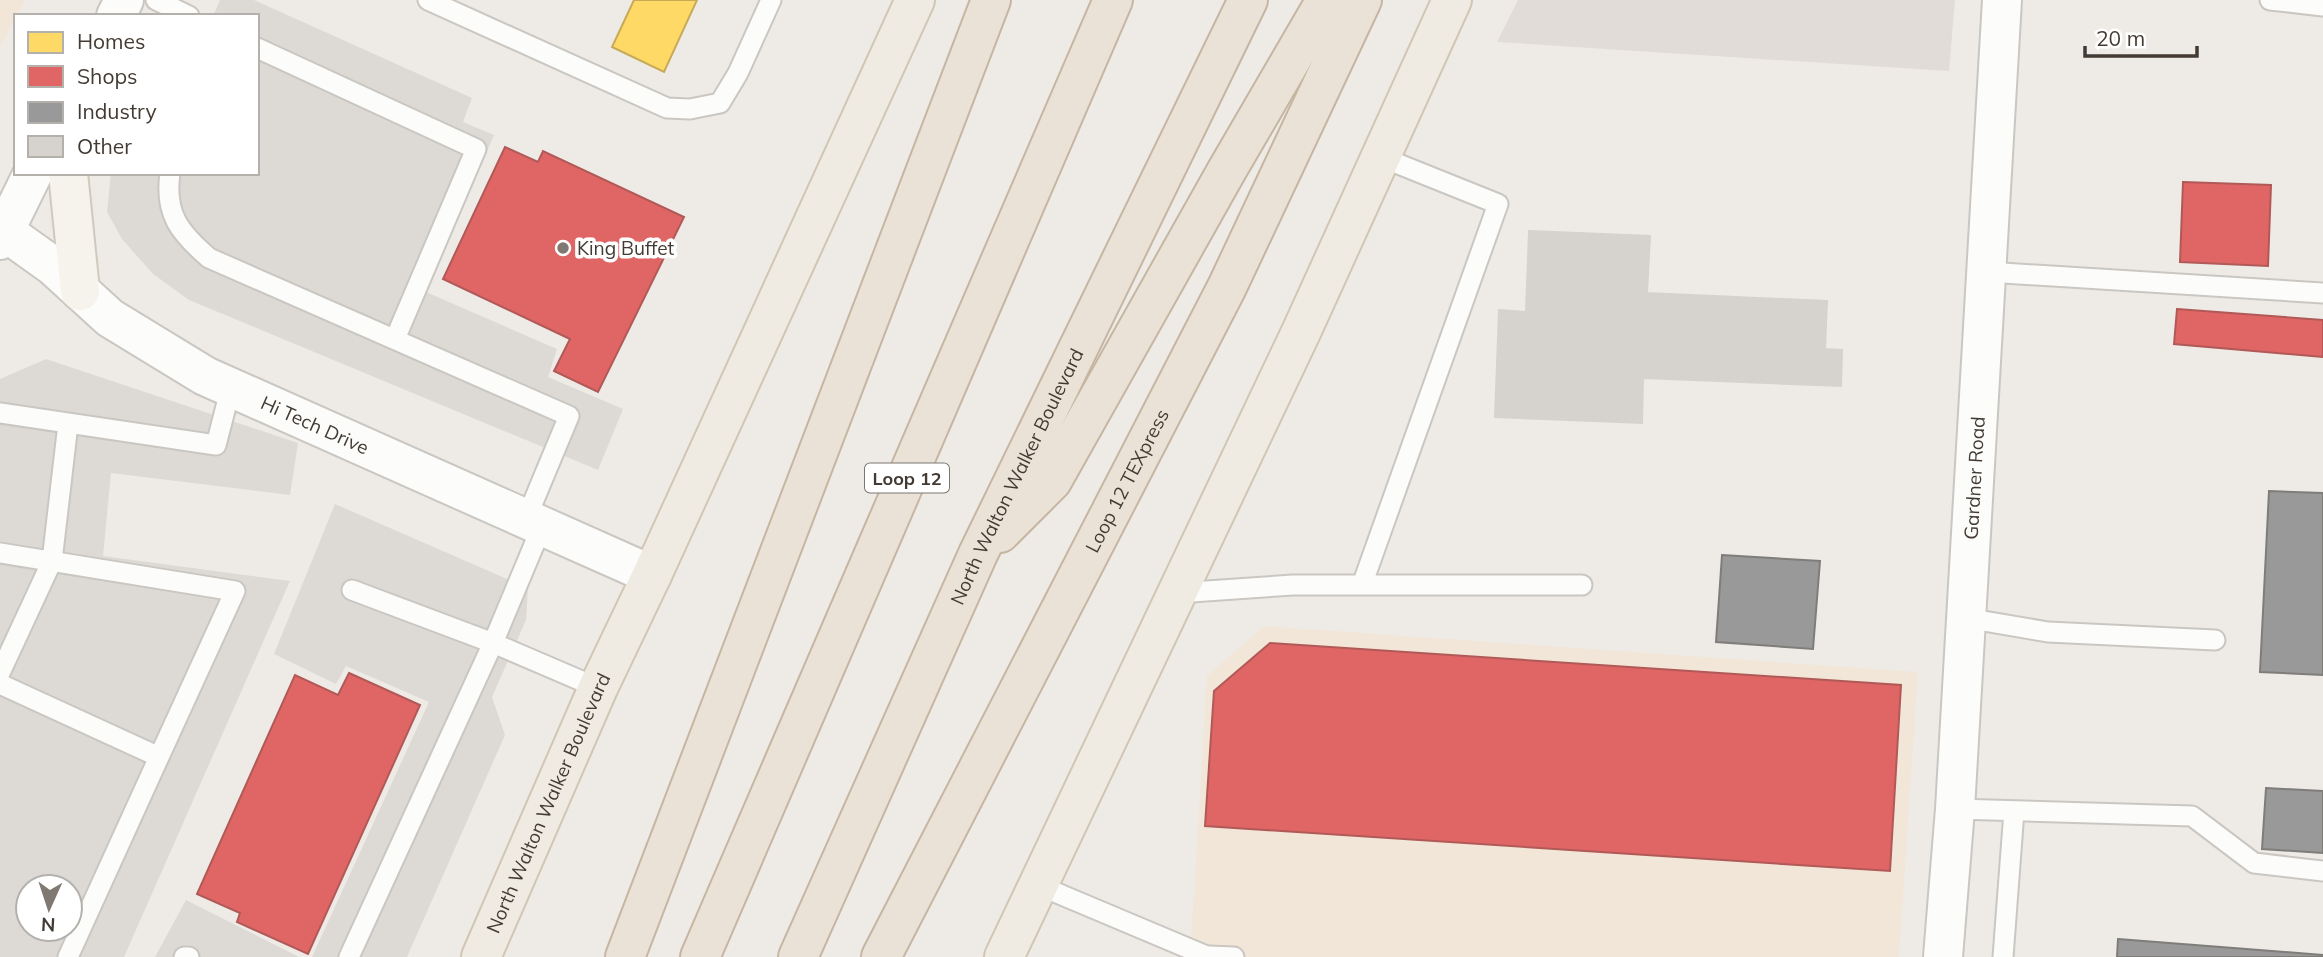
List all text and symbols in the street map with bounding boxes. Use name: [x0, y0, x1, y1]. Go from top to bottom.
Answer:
legend: [14, 14, 259, 175]
scale bar: [2085, 14, 2197, 58]
text: 20 m: [2096, 25, 2145, 51]
text: Homes: [77, 28, 145, 54]
text: Shops: [77, 63, 137, 89]
text: Industry: [77, 98, 157, 124]
text: Other: [77, 133, 132, 159]
place label: King Buffet: [577, 236, 675, 260]
marker: King Buffet: [555, 240, 571, 256]
street label: North Walton Walker Boulevard: [945, 344, 1088, 608]
street label: Hi Tech Drive: [257, 390, 373, 459]
street label: Loop 12 TEXpress: [1080, 405, 1174, 557]
street label: Gardner Road: [1959, 416, 1990, 540]
road number: Loop 12: [865, 464, 949, 492]
street label: North Walton Walker Boulevard: [481, 669, 615, 937]
north arrow: [14, 873, 84, 943]
text: N: [40, 913, 56, 937]

